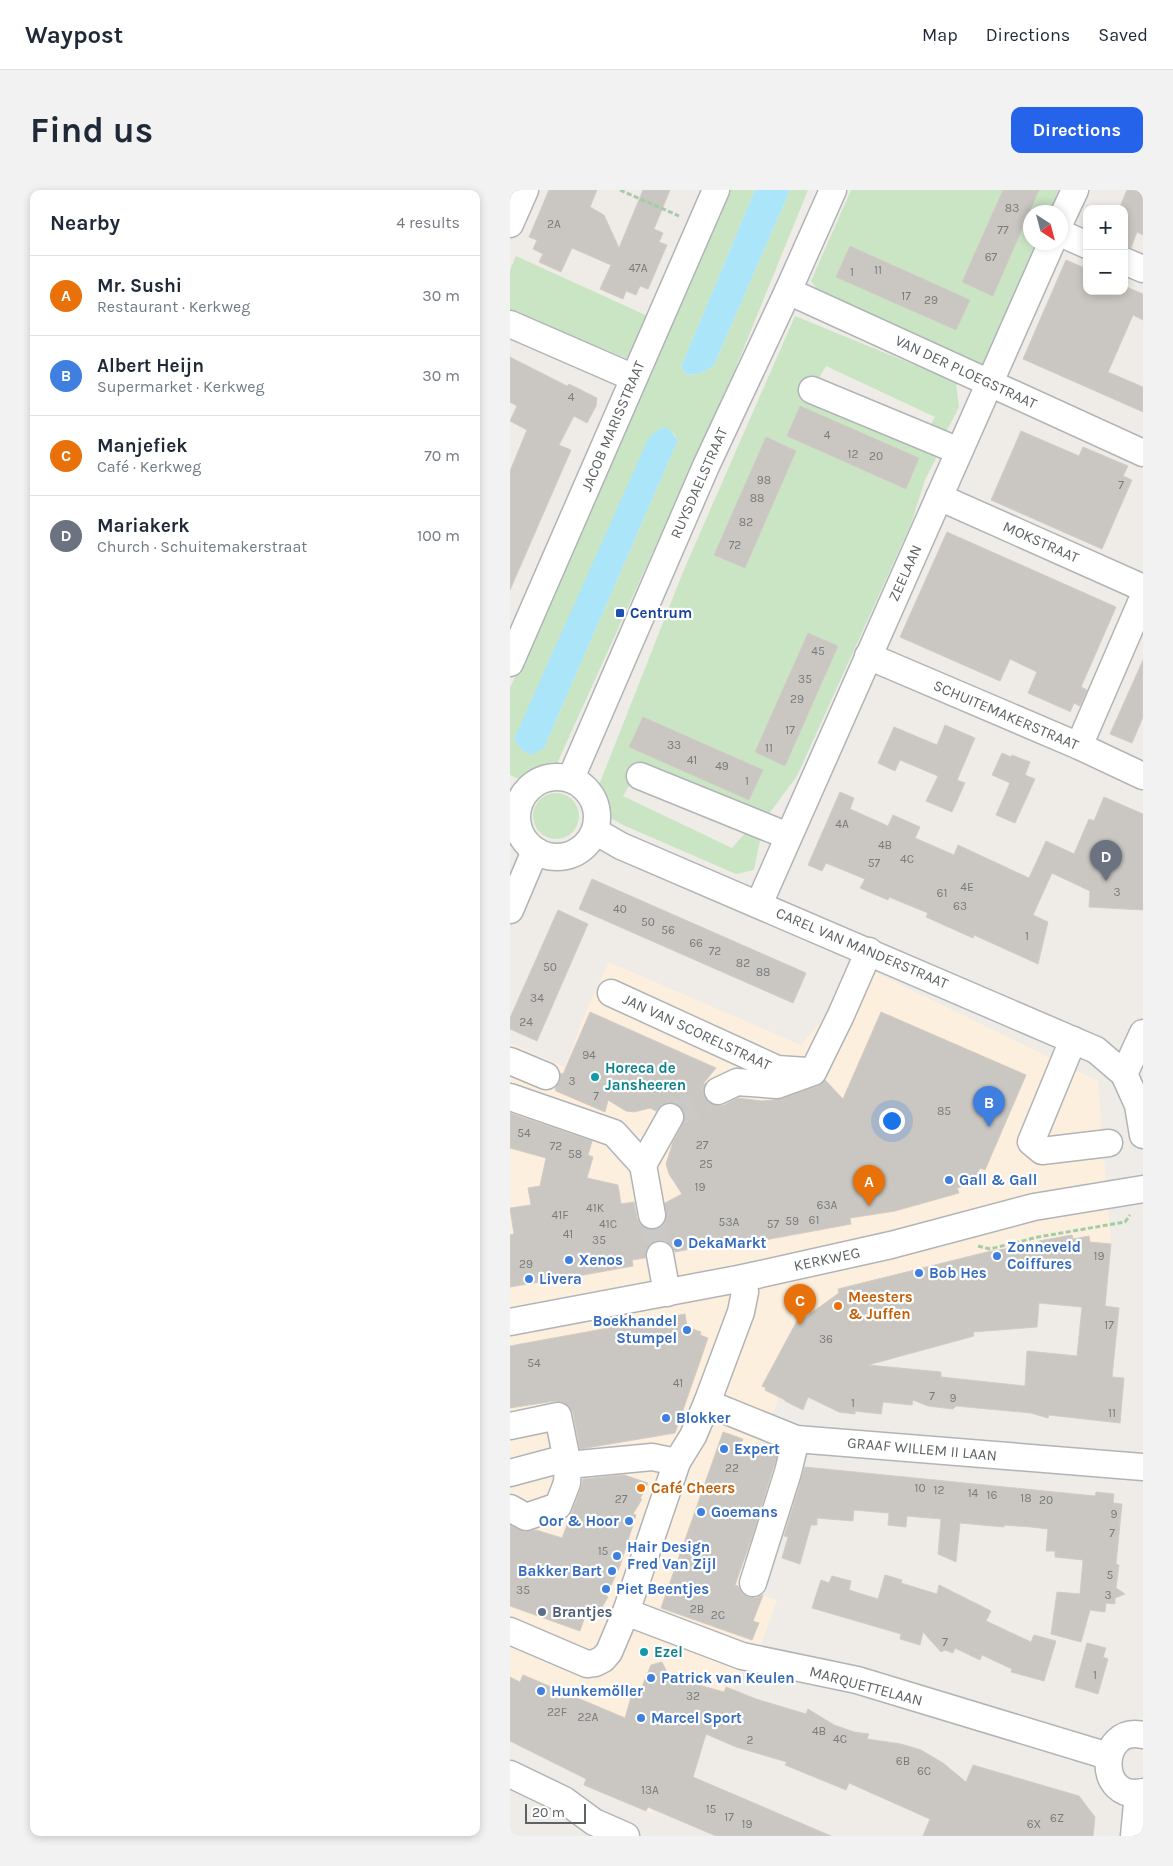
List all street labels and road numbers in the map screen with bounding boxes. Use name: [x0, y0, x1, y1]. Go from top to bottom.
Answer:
street label: VAN DER PLOEGSTRAAT: [892, 331, 1040, 413]
street label: JACOB MARISSTRAAT: [577, 358, 649, 494]
street label: RUYSDAELSTRAAT: [666, 424, 732, 541]
street label: MOKSTRAAT: [1000, 517, 1082, 567]
street label: ZEELAAN: [885, 542, 925, 604]
street label: SCHUITEMAKERSTRAAT: [931, 676, 1082, 754]
street label: CAREL VAN MANDERSTRAAT: [773, 903, 951, 993]
street label: JAN VAN SCORELSTRAAT: [620, 990, 774, 1074]
street label: KERKWEG: [792, 1243, 862, 1275]
street label: GRAAF WILLEM II LAAN: [846, 1433, 998, 1465]
street label: MARQUETTELAAN: [807, 1662, 925, 1710]

